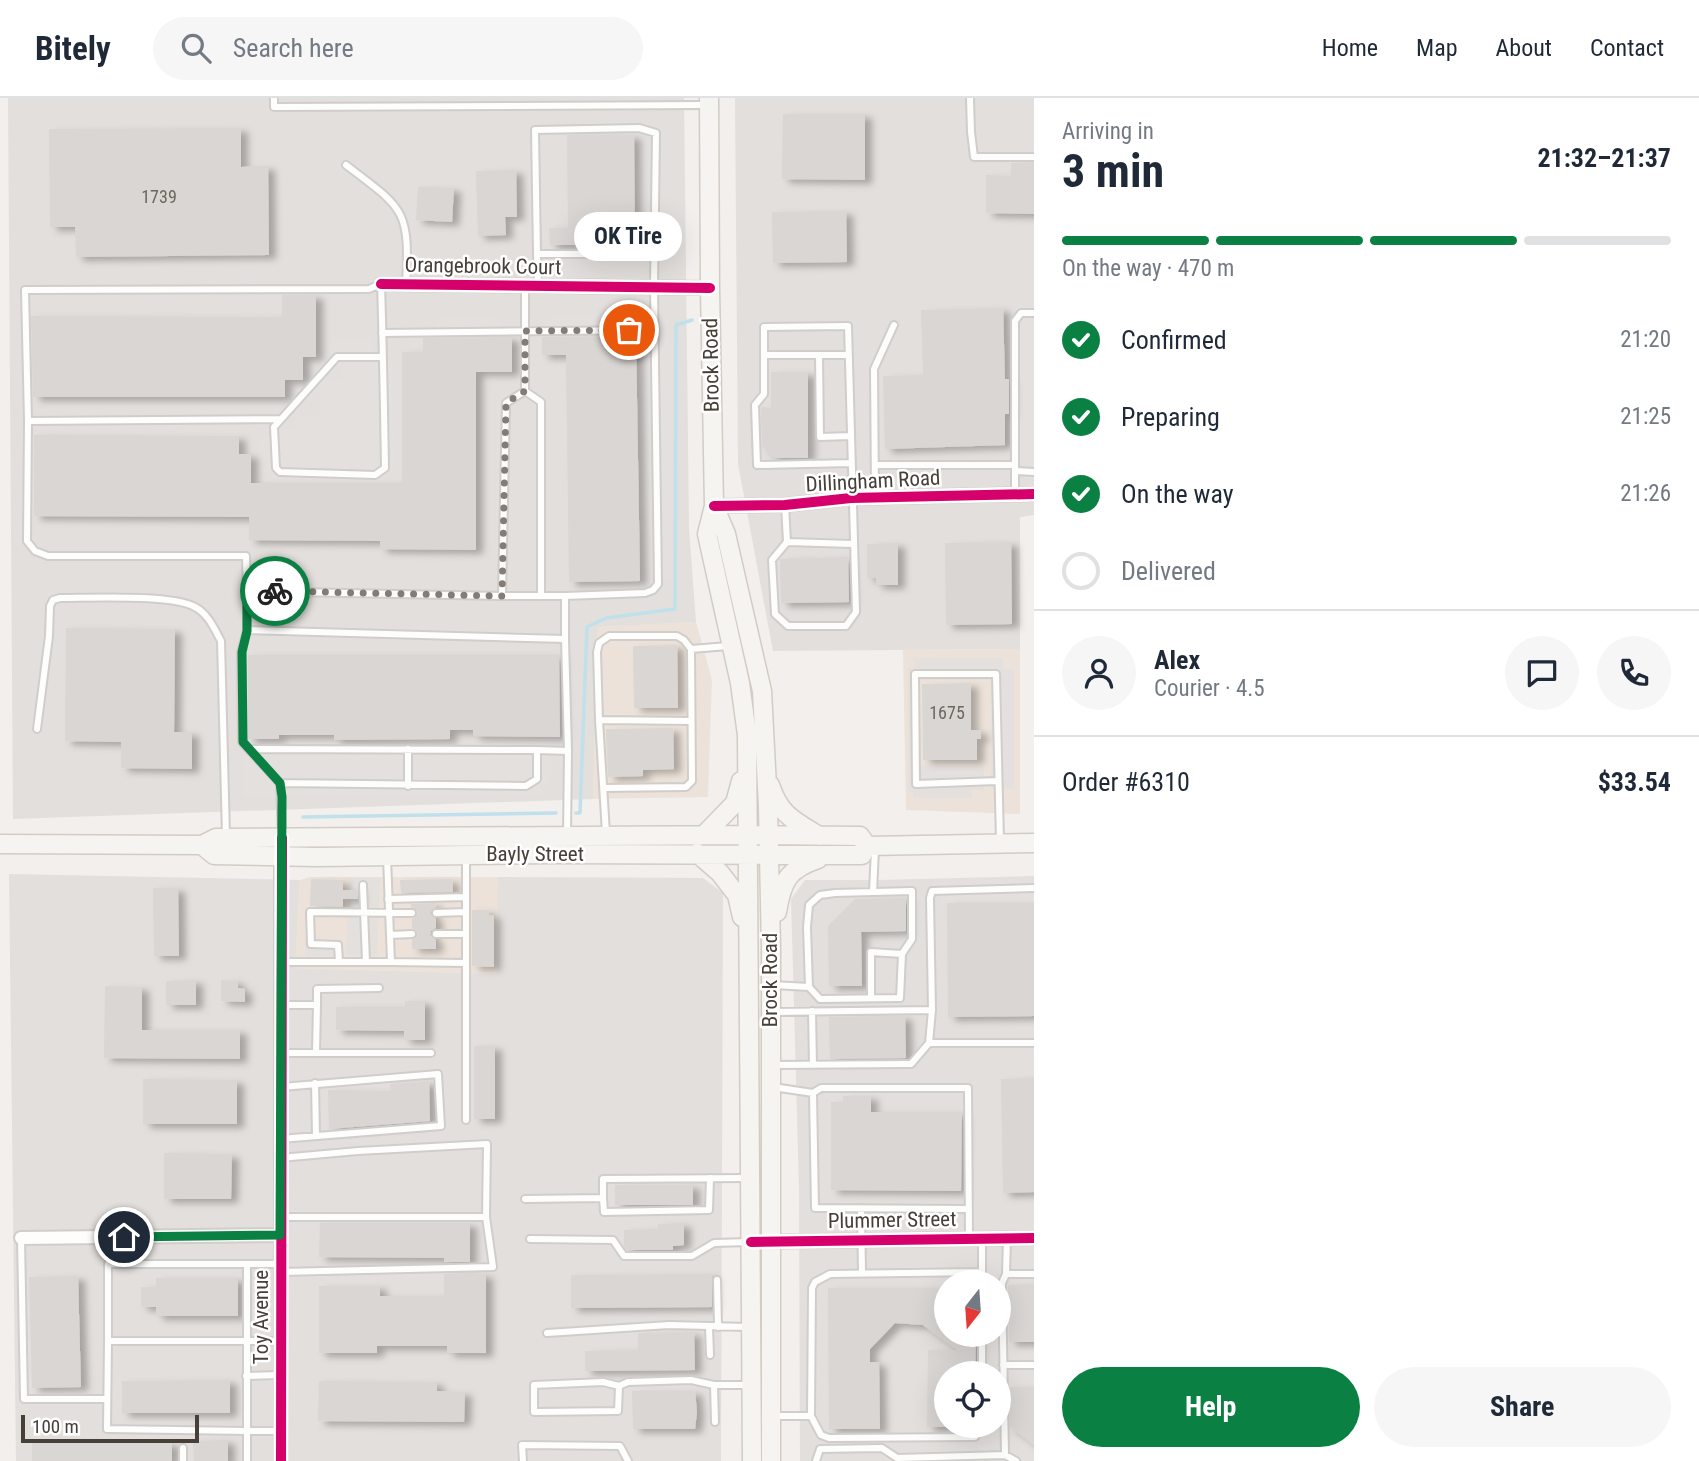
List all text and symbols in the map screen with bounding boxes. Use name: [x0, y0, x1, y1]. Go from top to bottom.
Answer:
search box: [153, 17, 643, 80]
text: Bitely: [35, 29, 111, 68]
icon: search: [177, 29, 215, 67]
text: Search here: [233, 33, 354, 63]
text: Home: [1322, 34, 1378, 62]
text: Map: [1416, 34, 1458, 62]
text: About: [1496, 34, 1552, 62]
text: Contact: [1590, 34, 1664, 62]
text: Arriving in: [1062, 118, 1154, 145]
text: 21:32–21:37: [1537, 143, 1671, 173]
text: 3 min: [1062, 144, 1164, 198]
house number: 1739: [141, 186, 177, 207]
callout: OK Tire: [575, 211, 683, 260]
text: OK Tire: [594, 223, 662, 250]
street label: Orangebrook Court: [404, 253, 562, 279]
text: On the way · 470 m: [1062, 255, 1234, 282]
pin: [599, 300, 659, 360]
icon: bag: [610, 311, 648, 349]
street label: Brock Road: [698, 318, 724, 412]
icon: check: [1062, 321, 1100, 359]
text: Confirmed: [1121, 325, 1227, 355]
text: 21:20: [1620, 326, 1671, 353]
icon: check: [1062, 398, 1100, 436]
text: Preparing: [1121, 402, 1220, 432]
text: 21:25: [1620, 403, 1671, 430]
street label: Dillingham Road: [805, 465, 941, 497]
icon: check: [1062, 475, 1100, 513]
text: On the way: [1121, 479, 1234, 509]
text: 21:26: [1620, 480, 1671, 507]
courier: [240, 556, 310, 626]
text: Delivered: [1121, 556, 1216, 586]
icon: bike: [256, 572, 294, 610]
button: person: [1062, 636, 1136, 710]
button: chat: [1505, 636, 1579, 710]
button: phone: [1597, 636, 1671, 710]
text: Alex: [1154, 645, 1200, 675]
text: Courier · 4.5: [1154, 675, 1265, 702]
house number: 1675: [929, 702, 965, 723]
text: Order #6310: [1062, 767, 1190, 797]
text: $33.54: [1598, 767, 1671, 797]
street label: Bayly Street: [486, 842, 584, 866]
street label: Brock Road: [758, 933, 782, 1027]
pin: [94, 1207, 154, 1267]
street label: Plummer Street: [828, 1207, 956, 1233]
icon: home: [105, 1218, 143, 1256]
street label: Toy Avenue: [249, 1270, 273, 1364]
north arrow: [934, 1270, 1012, 1348]
map controls: [934, 1270, 1011, 1438]
button: locate: [934, 1361, 1011, 1438]
button: Help: [1062, 1367, 1360, 1447]
button: Share: [1374, 1367, 1671, 1447]
scale bar: [21, 1412, 200, 1444]
text: 100 m: [32, 1415, 79, 1438]

